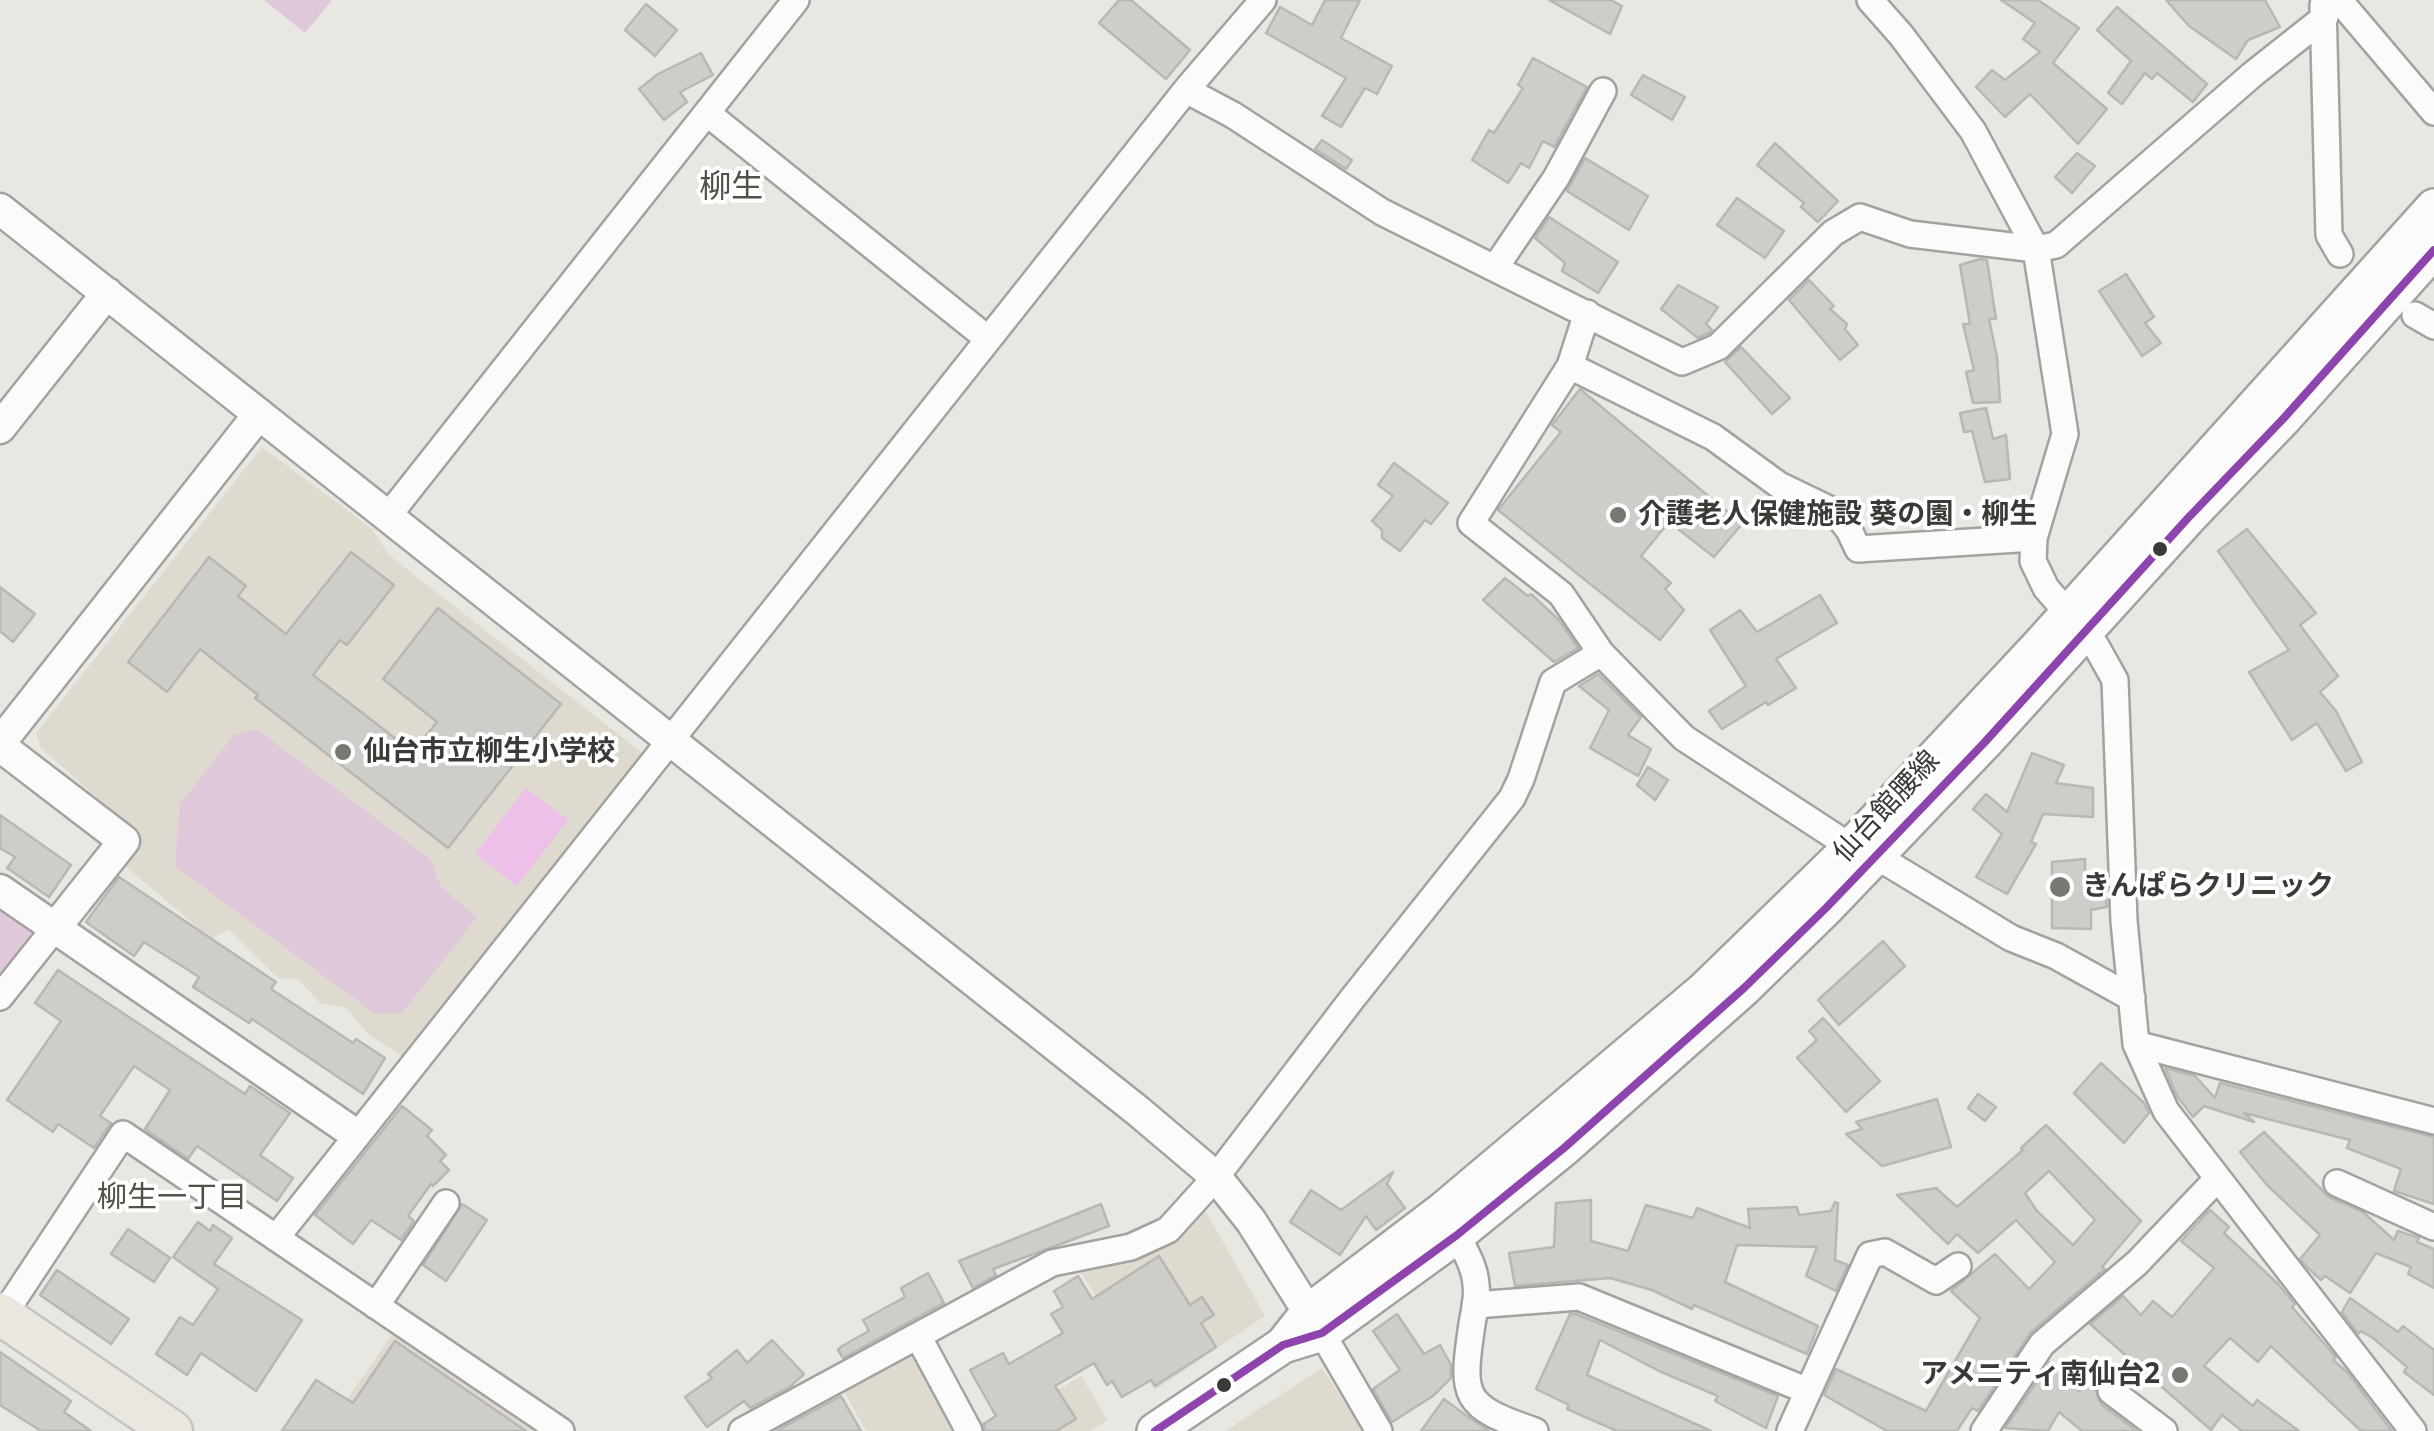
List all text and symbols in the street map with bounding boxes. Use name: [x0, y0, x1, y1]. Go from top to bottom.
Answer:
district label: 柳生: [699, 169, 763, 207]
place label: 介護老人保健施設 葵の園・柳生: [1638, 498, 2037, 532]
marker: 介護老人保健施設 葵の園・柳生: [1607, 504, 1629, 526]
unlabelled marker: [2150, 539, 2170, 559]
place label: 仙台市立柳生小学校: [363, 735, 615, 769]
marker: 仙台市立柳生小学校: [332, 741, 354, 763]
street label: 仙台館腰線: [1827, 744, 1947, 870]
place label: きんぱらクリニック: [2082, 870, 2334, 904]
marker: きんぱらクリニック: [2047, 874, 2073, 900]
district label: 柳生一丁目: [97, 1180, 247, 1216]
place label: アメニティ南仙台2: [1920, 1358, 2160, 1392]
marker: アメニティ南仙台2: [2169, 1364, 2191, 1386]
unlabelled marker: [1214, 1375, 1234, 1395]

